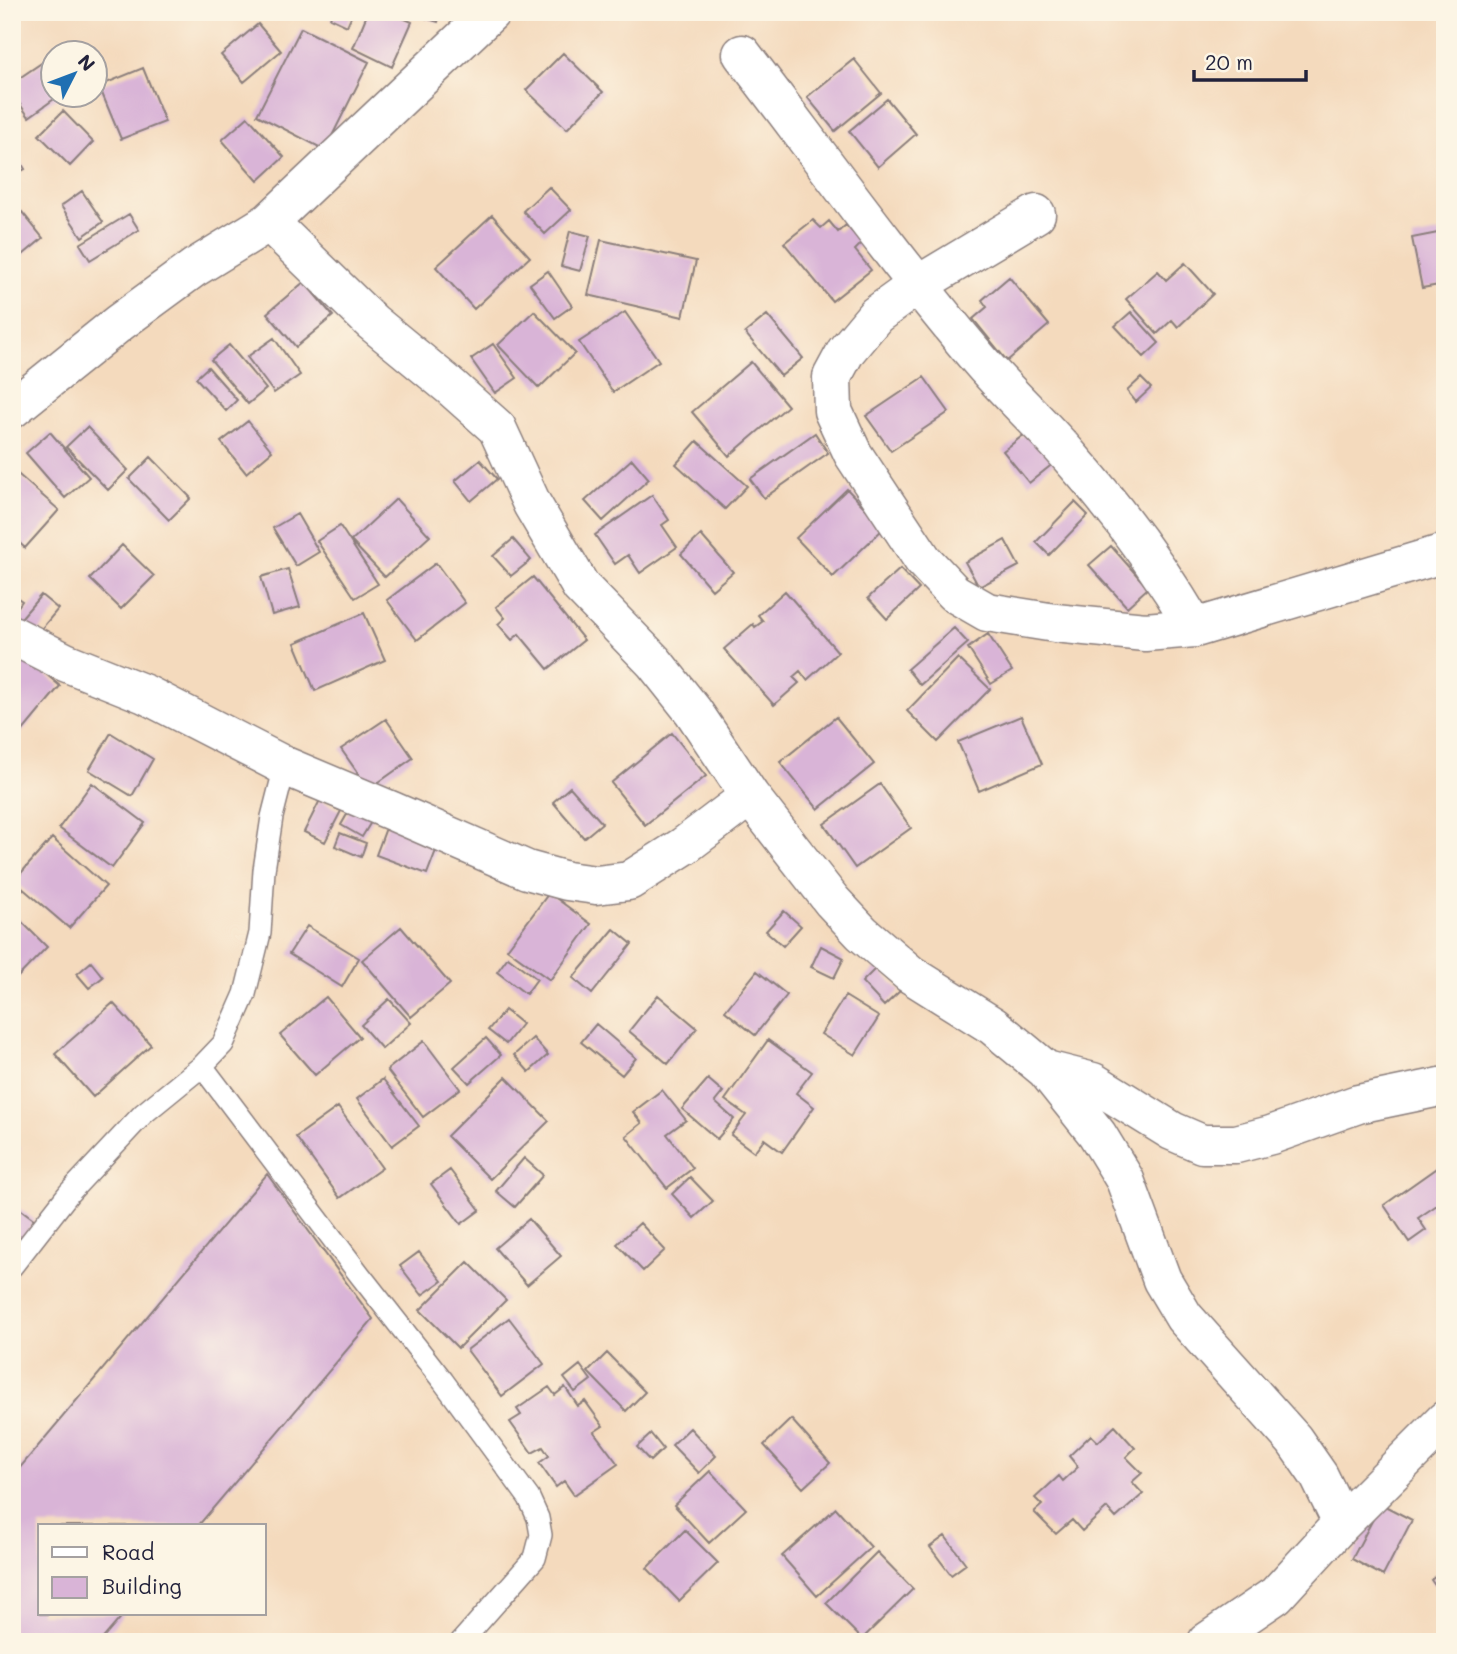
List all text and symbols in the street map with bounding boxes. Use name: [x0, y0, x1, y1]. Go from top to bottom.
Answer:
north arrow: [38, 38, 108, 108]
scale bar: [1194, 38, 1306, 82]
text: 20 m: [1205, 48, 1253, 75]
text: N: [73, 49, 101, 76]
legend: [38, 1524, 266, 1616]
text: Road: [102, 1538, 154, 1565]
text: Building: [102, 1572, 182, 1599]

